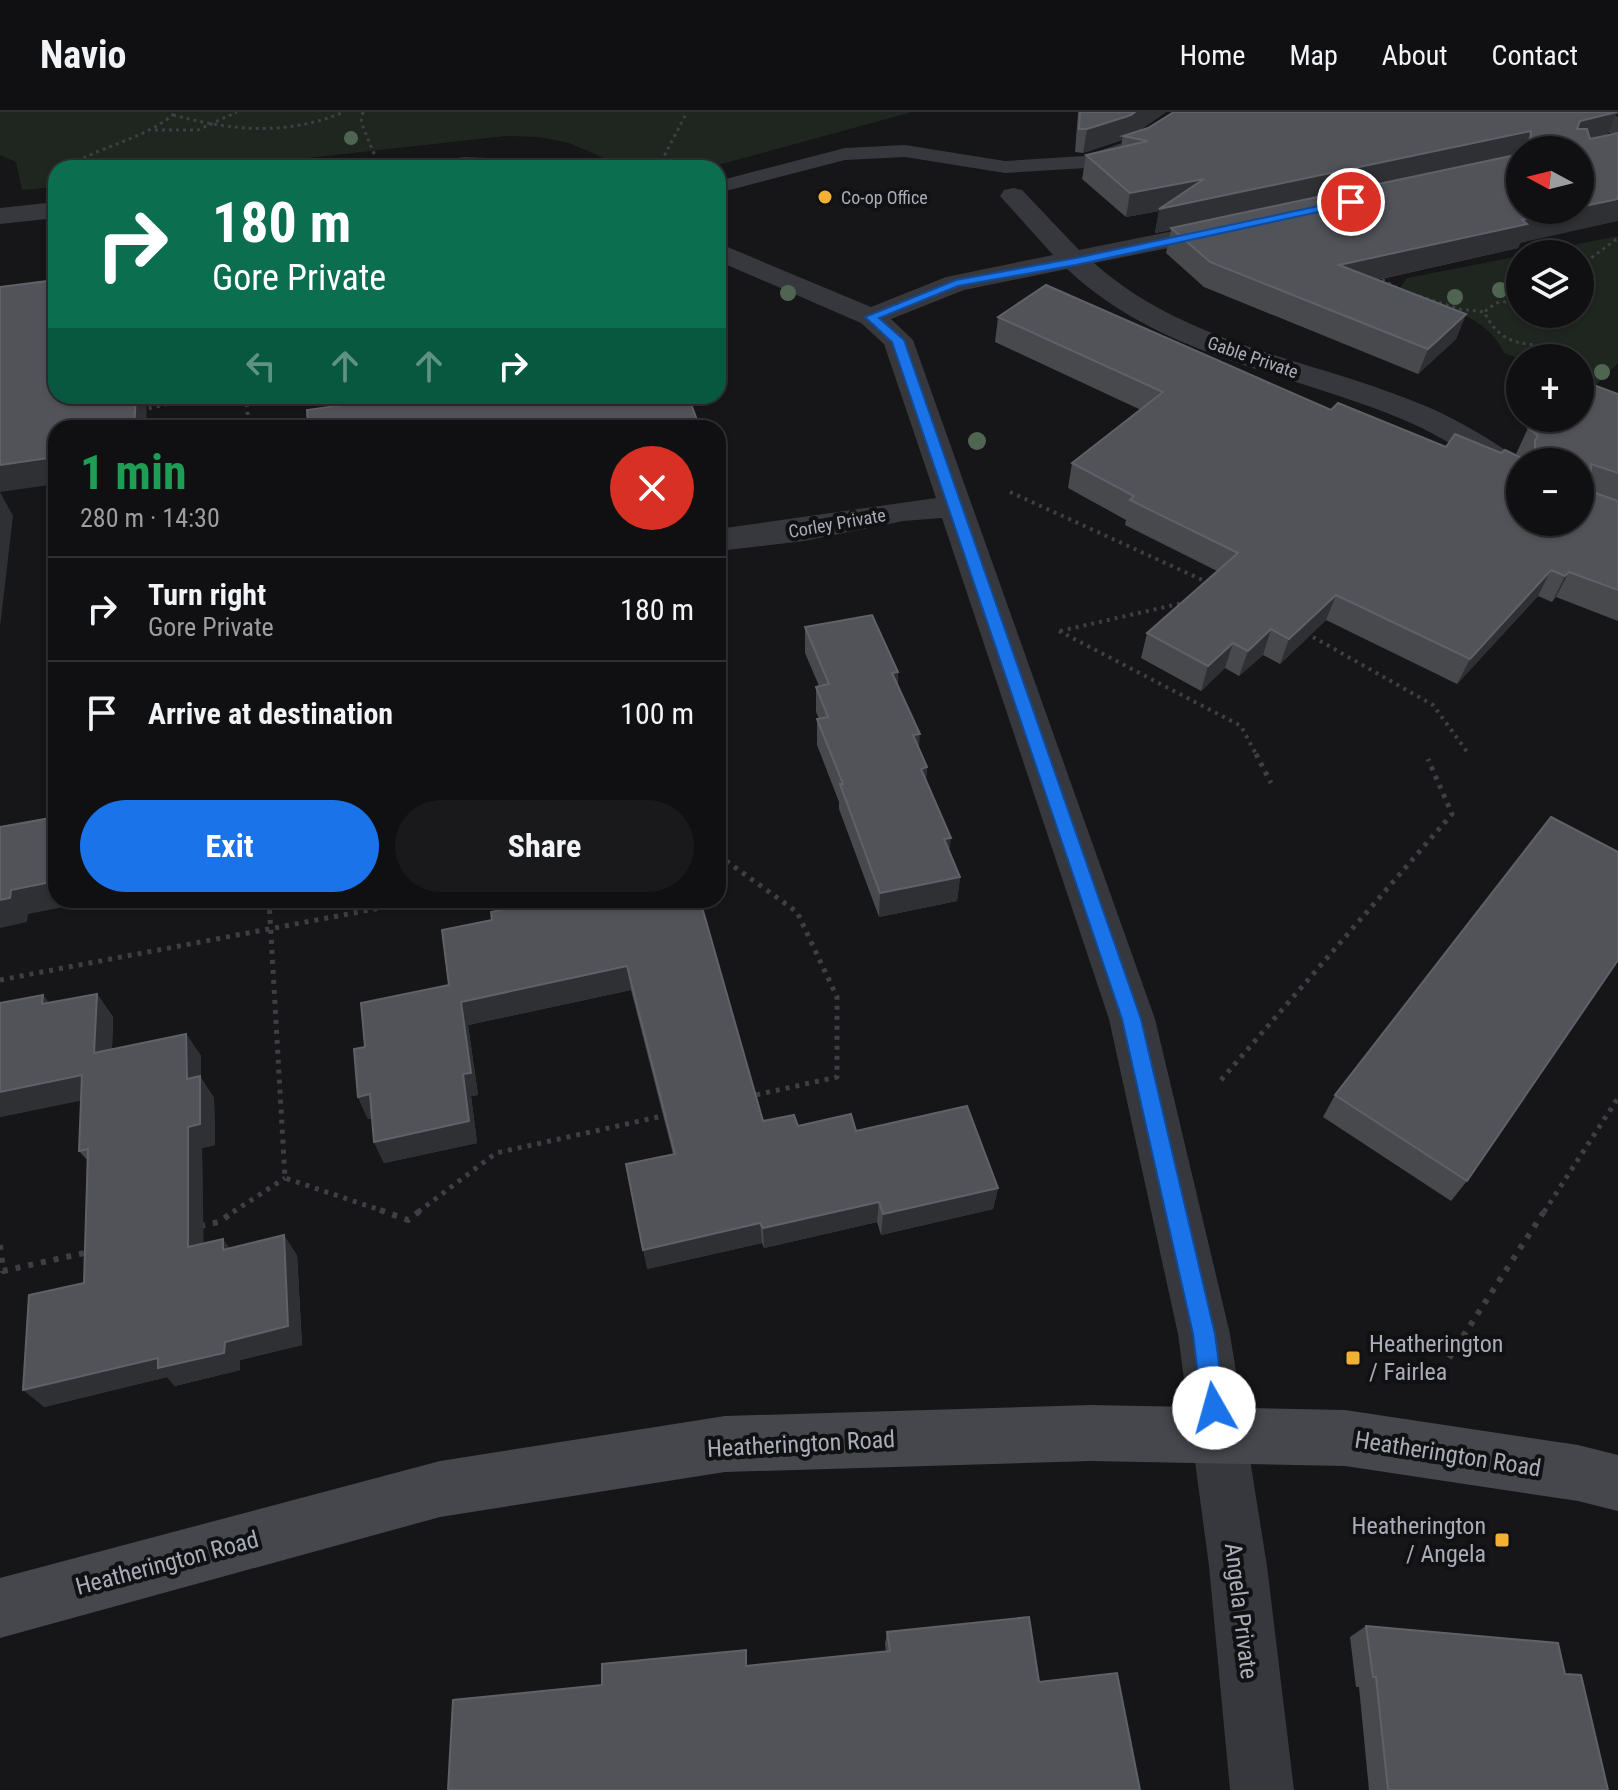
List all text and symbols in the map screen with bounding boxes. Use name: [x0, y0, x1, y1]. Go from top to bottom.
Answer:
text: Navio: [40, 33, 126, 77]
text: Home: [1180, 39, 1245, 72]
text: Map: [1289, 39, 1338, 72]
text: About: [1382, 39, 1448, 72]
text: Contact: [1492, 39, 1578, 72]
north arrow: [1506, 136, 1594, 224]
map controls: [1506, 136, 1594, 536]
pin: [1317, 168, 1385, 236]
icon: arrive: [1329, 180, 1373, 224]
place label: Co-op Office: [841, 187, 928, 208]
marker: Co-op Office: [816, 188, 834, 206]
text: 180 m: [212, 190, 351, 256]
icon: right: [80, 192, 184, 296]
button: layers: [1506, 240, 1594, 328]
text: Gore Private: [212, 257, 386, 299]
street label: Gable Private: [1205, 332, 1301, 382]
icon: left: [239, 344, 283, 388]
icon: ahead: [323, 344, 367, 388]
icon: ahead: [407, 344, 451, 388]
icon: right: [491, 344, 535, 388]
button: +: [1506, 344, 1594, 432]
text: 1 min: [80, 444, 187, 501]
button: close: [610, 446, 694, 530]
button: −: [1506, 448, 1594, 536]
text: 280 m · 14:30: [80, 503, 220, 533]
street label: Corley Private: [787, 504, 887, 542]
text: Turn right: [148, 577, 266, 612]
icon: right: [80, 587, 124, 631]
text: 180 m: [620, 592, 694, 627]
text: Gore Private: [148, 612, 274, 642]
icon: arrive: [80, 691, 124, 735]
text: Arrive at destination: [148, 696, 393, 731]
text: 100 m: [620, 696, 694, 731]
button: Exit: [80, 800, 379, 892]
button: Share: [395, 800, 694, 892]
place label: Heatherington / Fairlea: [1369, 1330, 1503, 1386]
marker: Heatherington / Fairlea: [1344, 1349, 1362, 1367]
position arrow: [1172, 1366, 1256, 1450]
street label: Heatherington Road: [706, 1425, 896, 1463]
street label: Heatherington Road: [1353, 1425, 1543, 1483]
place label: Heatherington / Angela: [1352, 1512, 1486, 1568]
street label: Heatherington Road: [73, 1525, 261, 1601]
marker: Heatherington / Angela: [1493, 1531, 1511, 1549]
street label: Angela Private: [1219, 1541, 1263, 1681]

